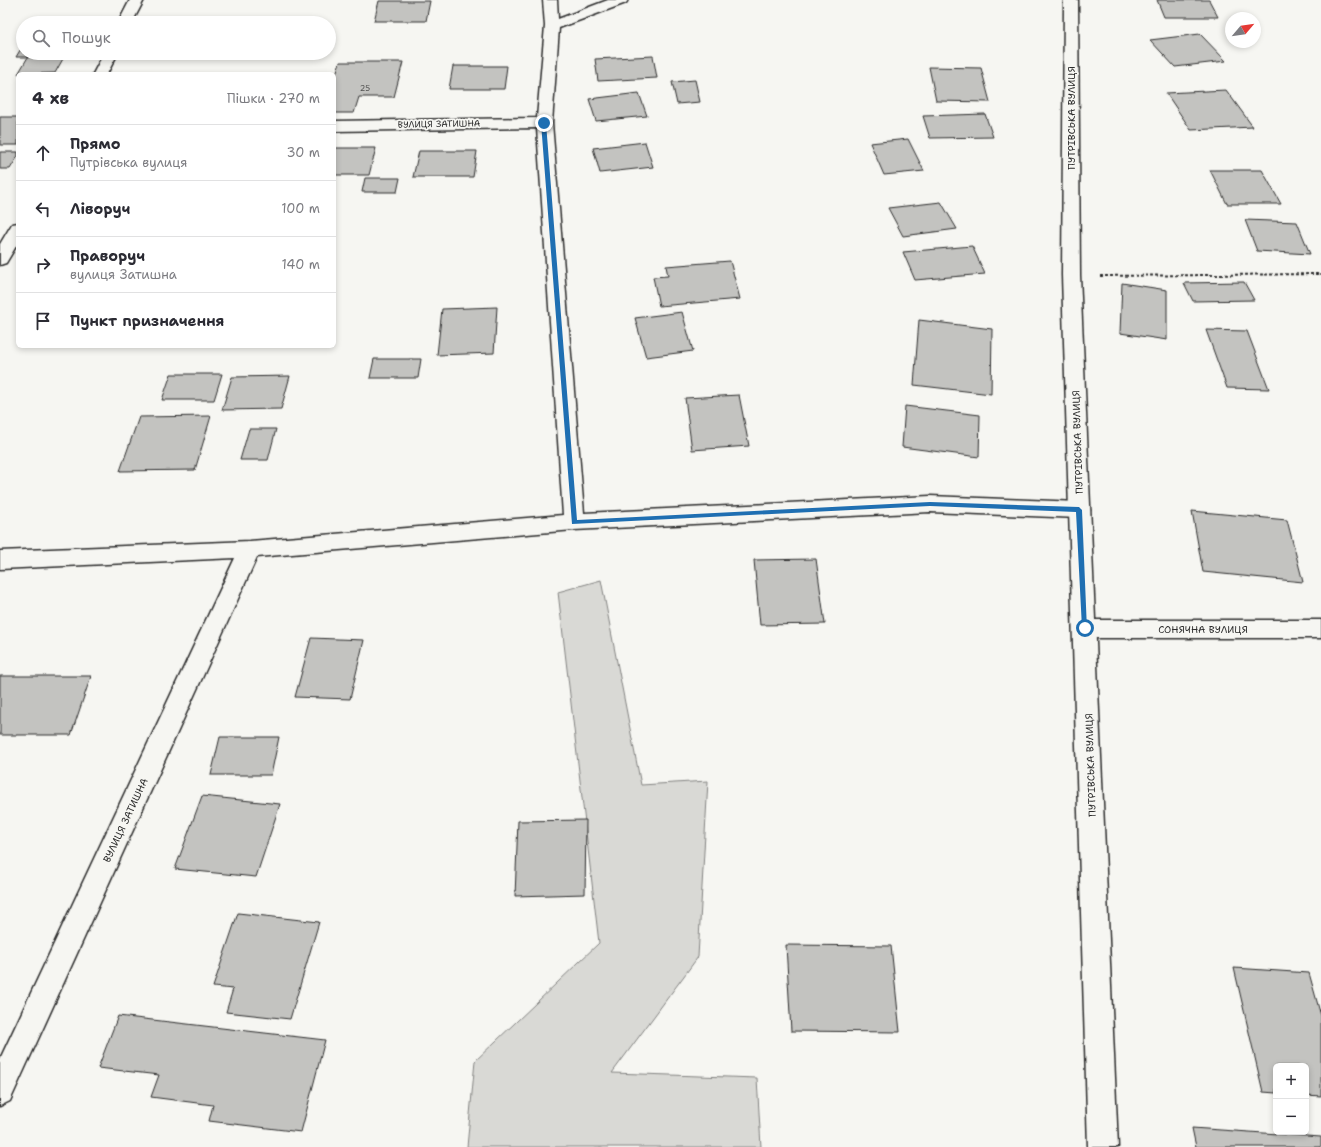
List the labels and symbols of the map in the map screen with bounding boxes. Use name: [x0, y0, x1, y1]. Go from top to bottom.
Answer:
north arrow: [1225, 12, 1261, 48]
street label: ПУТРІВСЬКА ВУЛИЦЯ: [1065, 66, 1078, 170]
house number: 25: [360, 83, 370, 94]
route end: [535, 114, 553, 132]
street label: ВУЛИЦЯ ЗАТИШНА: [398, 117, 481, 131]
street label: ПУТРІВСЬКА ВУЛИЦЯ: [1069, 390, 1086, 494]
route start: [1076, 619, 1094, 637]
street label: СОНЯЧНА ВУЛИЦЯ: [1158, 623, 1248, 636]
street label: ПУТРІВСЬКА ВУЛИЦЯ: [1082, 713, 1099, 817]
street label: ВУЛИЦЯ ЗАТИШНА: [100, 776, 151, 865]

